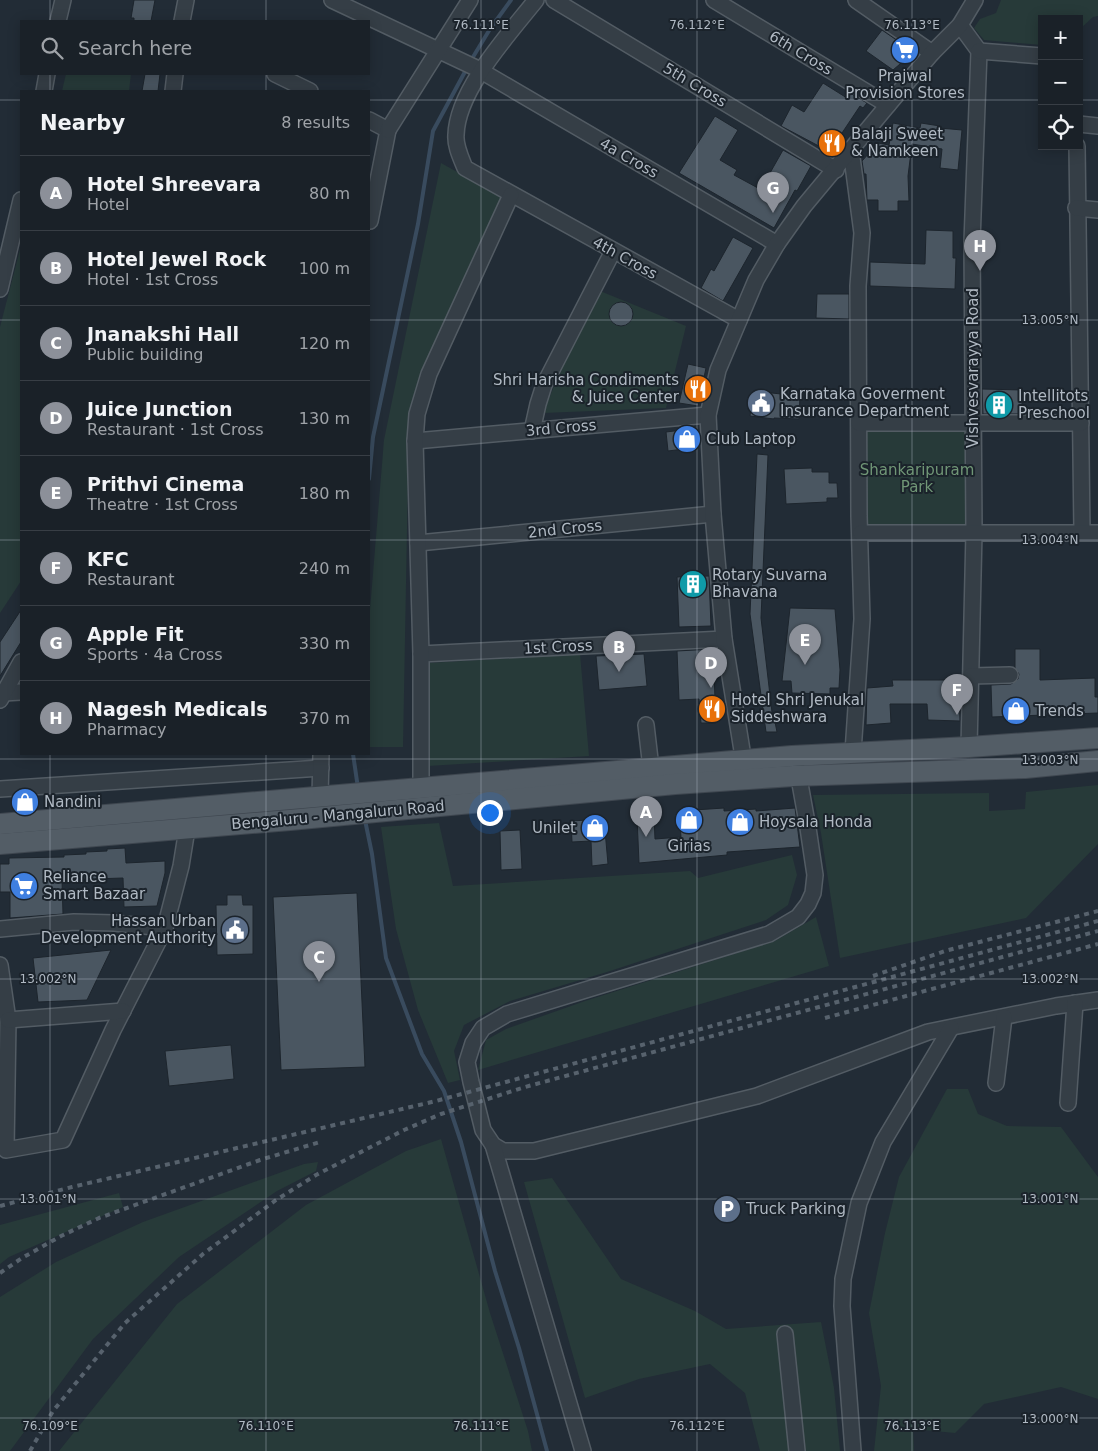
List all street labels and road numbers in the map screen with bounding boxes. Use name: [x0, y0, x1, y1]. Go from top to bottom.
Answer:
street label: 6th Cross: [766, 27, 836, 79]
street label: 5th Cross: [660, 59, 730, 111]
street label: 4a Cross: [597, 134, 662, 182]
street label: 4th Cross: [590, 233, 660, 283]
street label: Vishvesvarayya Road: [964, 288, 982, 448]
street label: 3rd Cross: [525, 416, 597, 440]
street label: 2nd Cross: [527, 516, 603, 542]
street label: 1st Cross: [523, 636, 593, 658]
street label: Bengaluru - Mangaluru Road: [231, 797, 445, 833]

